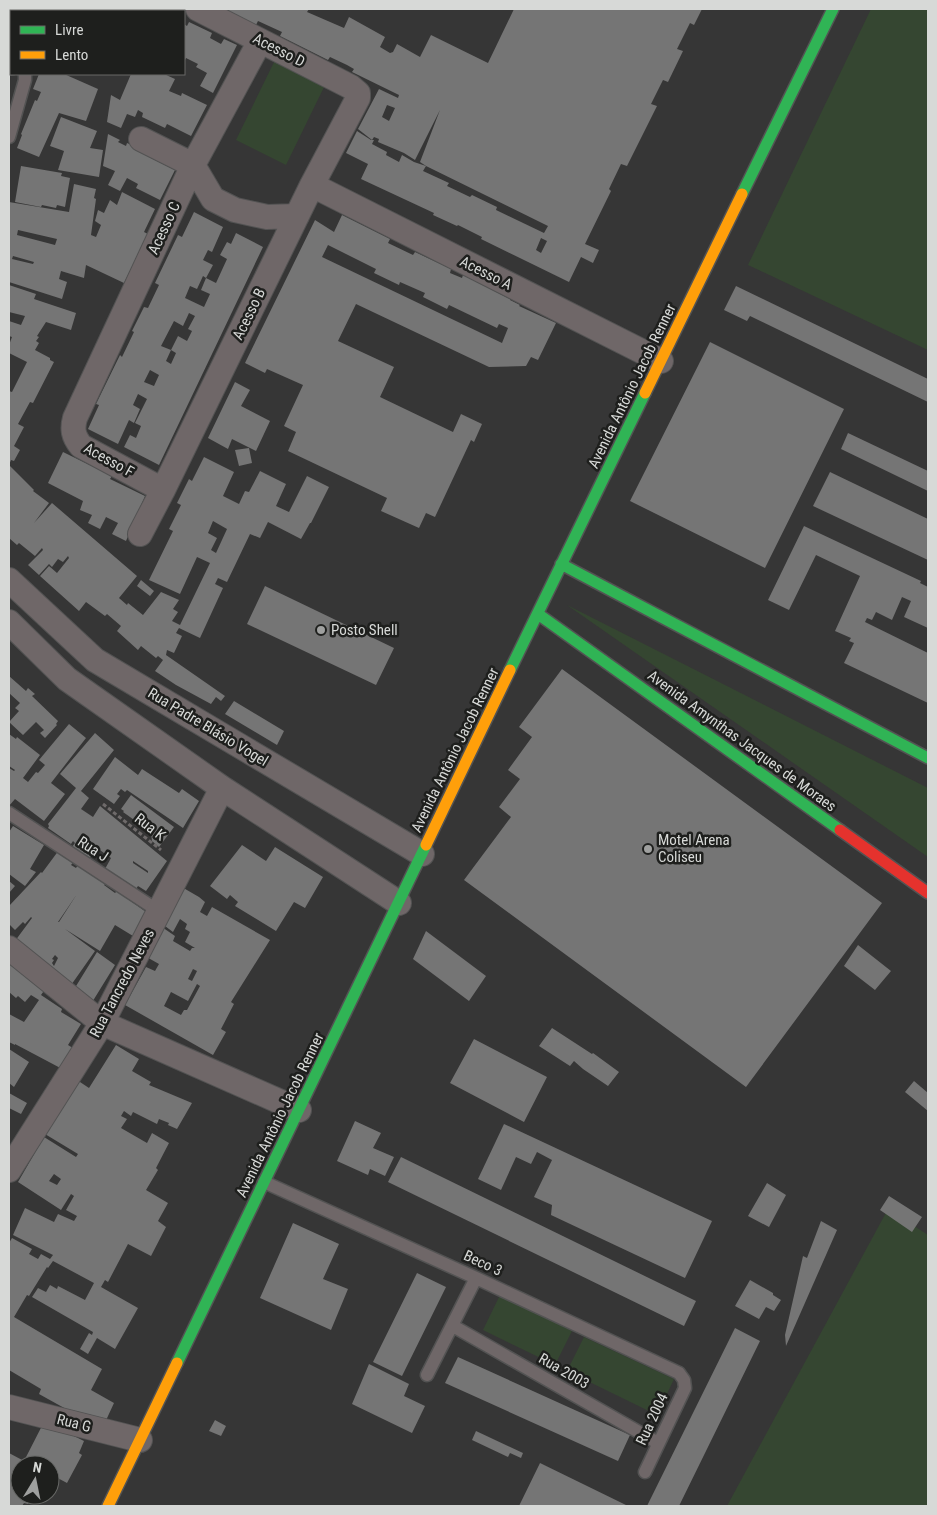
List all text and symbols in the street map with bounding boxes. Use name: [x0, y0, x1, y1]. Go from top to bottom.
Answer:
legend: [10, 10, 185, 75]
text: Livre: [55, 21, 83, 39]
street label: Acesso D: [250, 29, 308, 71]
text: Lento: [55, 46, 88, 64]
street label: Acesso C: [144, 199, 184, 257]
street label: Acesso A: [457, 252, 515, 294]
street label: Acesso B: [229, 285, 269, 343]
street label: Avenida Antônio Jacob Renner: [584, 300, 680, 471]
street label: Acesso F: [81, 439, 137, 481]
place label: Posto Shell: [331, 621, 398, 639]
marker: Posto Shell: [315, 624, 327, 636]
street label: Avenida Antônio Jacob Renner: [407, 664, 503, 835]
street label: Avenida Amynthas Jacques de Moraes: [644, 667, 840, 816]
street label: Rua Padre Blásio Vogel: [145, 684, 271, 770]
street label: Rua K: [131, 809, 170, 845]
place label: Motel Arena Coliseu: [658, 831, 730, 866]
street label: Rua J: [74, 832, 112, 866]
marker: Motel Arena Coliseu: [642, 843, 654, 855]
street label: Rua Tancredo Neves: [86, 926, 158, 1040]
street label: Avenida Antônio Jacob Renner: [232, 1029, 328, 1200]
street label: Beco 3: [461, 1246, 505, 1280]
street label: Rua 2003: [535, 1349, 593, 1393]
street label: Rua 2004: [632, 1390, 672, 1448]
street label: Rua G: [55, 1410, 93, 1436]
north arrow: [10, 1455, 60, 1505]
text: N: [32, 1459, 43, 1476]

